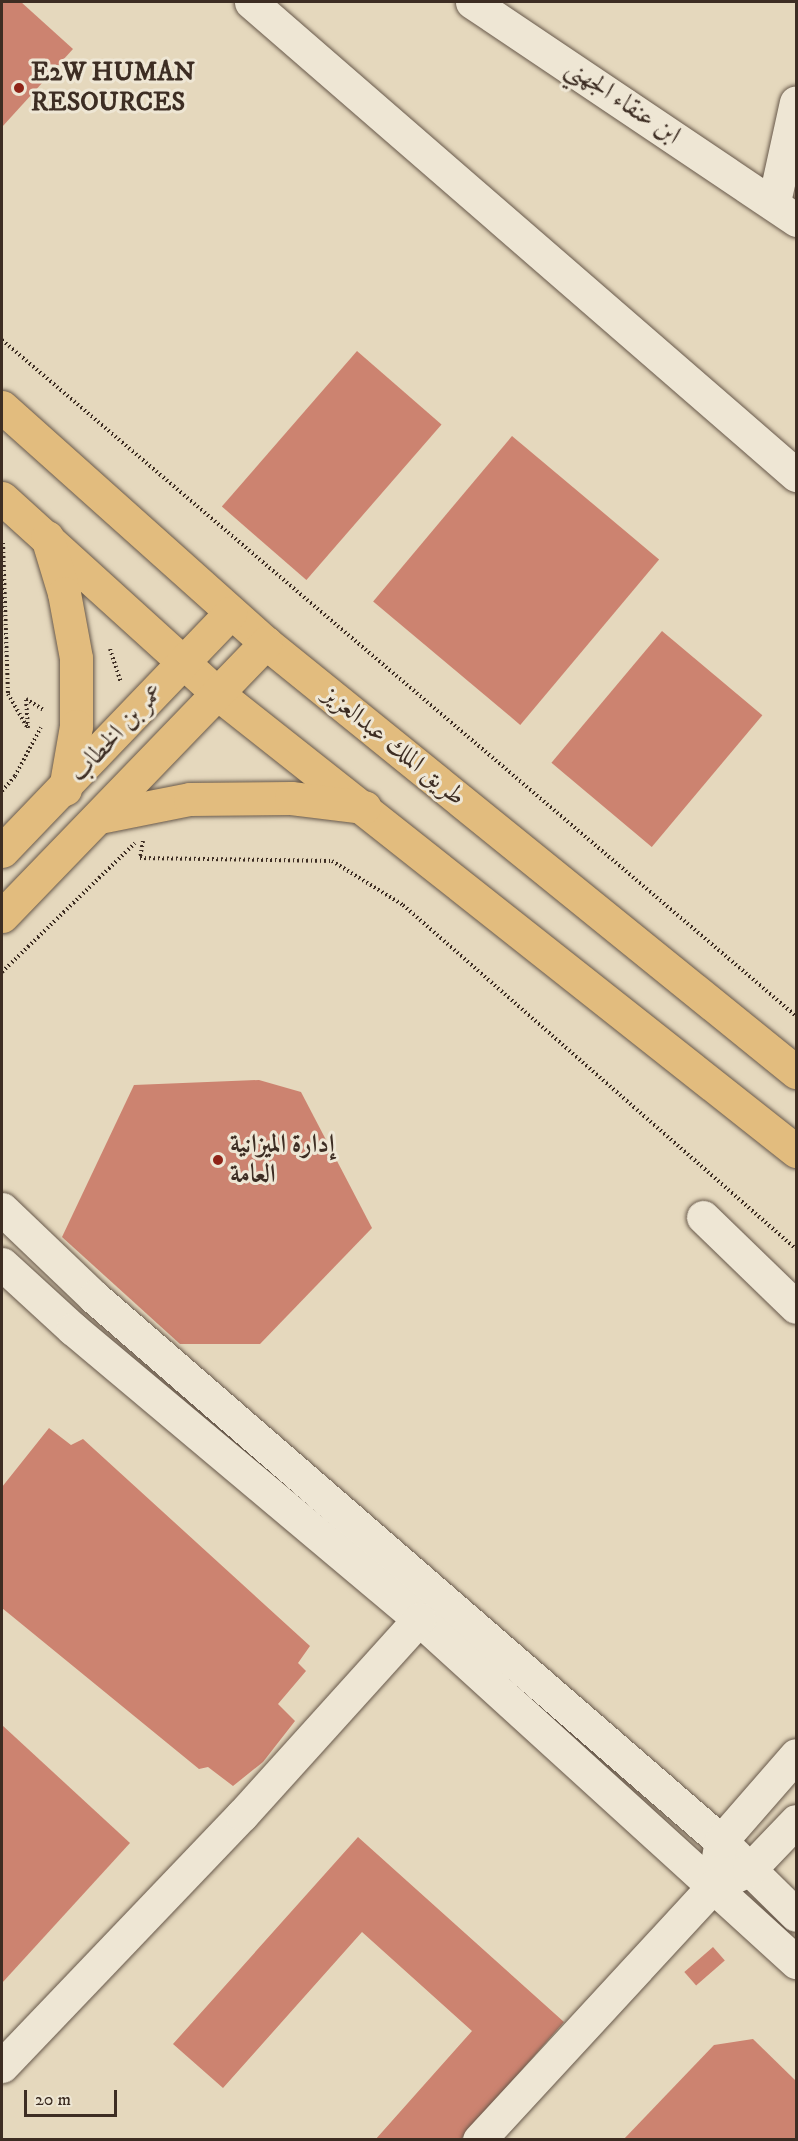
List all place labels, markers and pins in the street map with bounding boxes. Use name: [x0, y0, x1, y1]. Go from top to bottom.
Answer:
place label: E2W HUMAN RESOURCES: [31, 57, 195, 118]
marker: E2W HUMAN RESOURCES: [12, 81, 26, 95]
place label: إدارة الميزانية العامة: [230, 1129, 335, 1190]
marker: إدارة الميزانية العامة: [211, 1153, 225, 1167]

